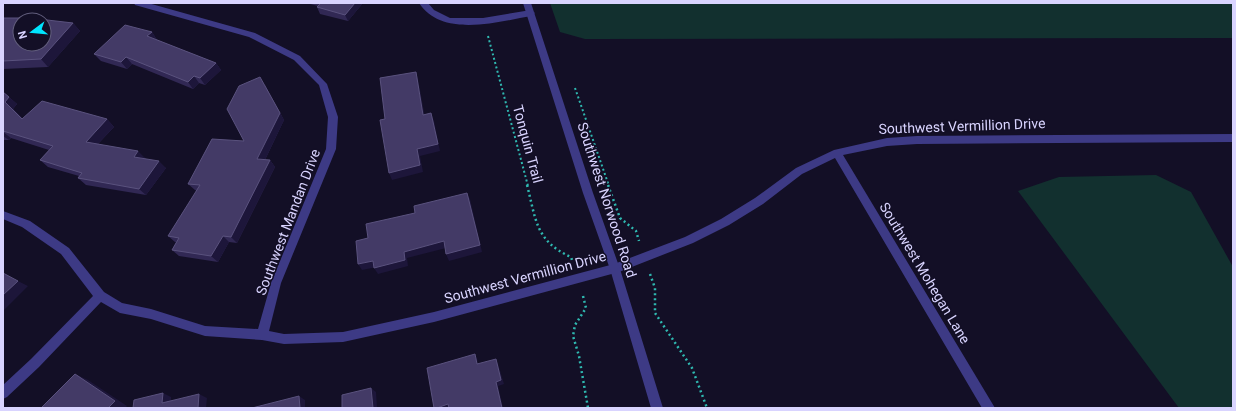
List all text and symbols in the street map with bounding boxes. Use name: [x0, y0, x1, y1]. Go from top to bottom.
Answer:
north arrow: [12, 12, 52, 52]
text: N: [15, 29, 30, 40]
street label: Tonquin Trail: [510, 103, 546, 185]
street label: Southwest Vermillion Drive: [878, 115, 1046, 137]
street label: Southwest Norwood Road: [574, 120, 640, 280]
street label: Southwest Mandan Drive: [253, 147, 323, 297]
street label: Southwest Mohegan Lane: [876, 200, 974, 346]
street label: Southwest Vermillion Drive: [442, 248, 608, 306]

